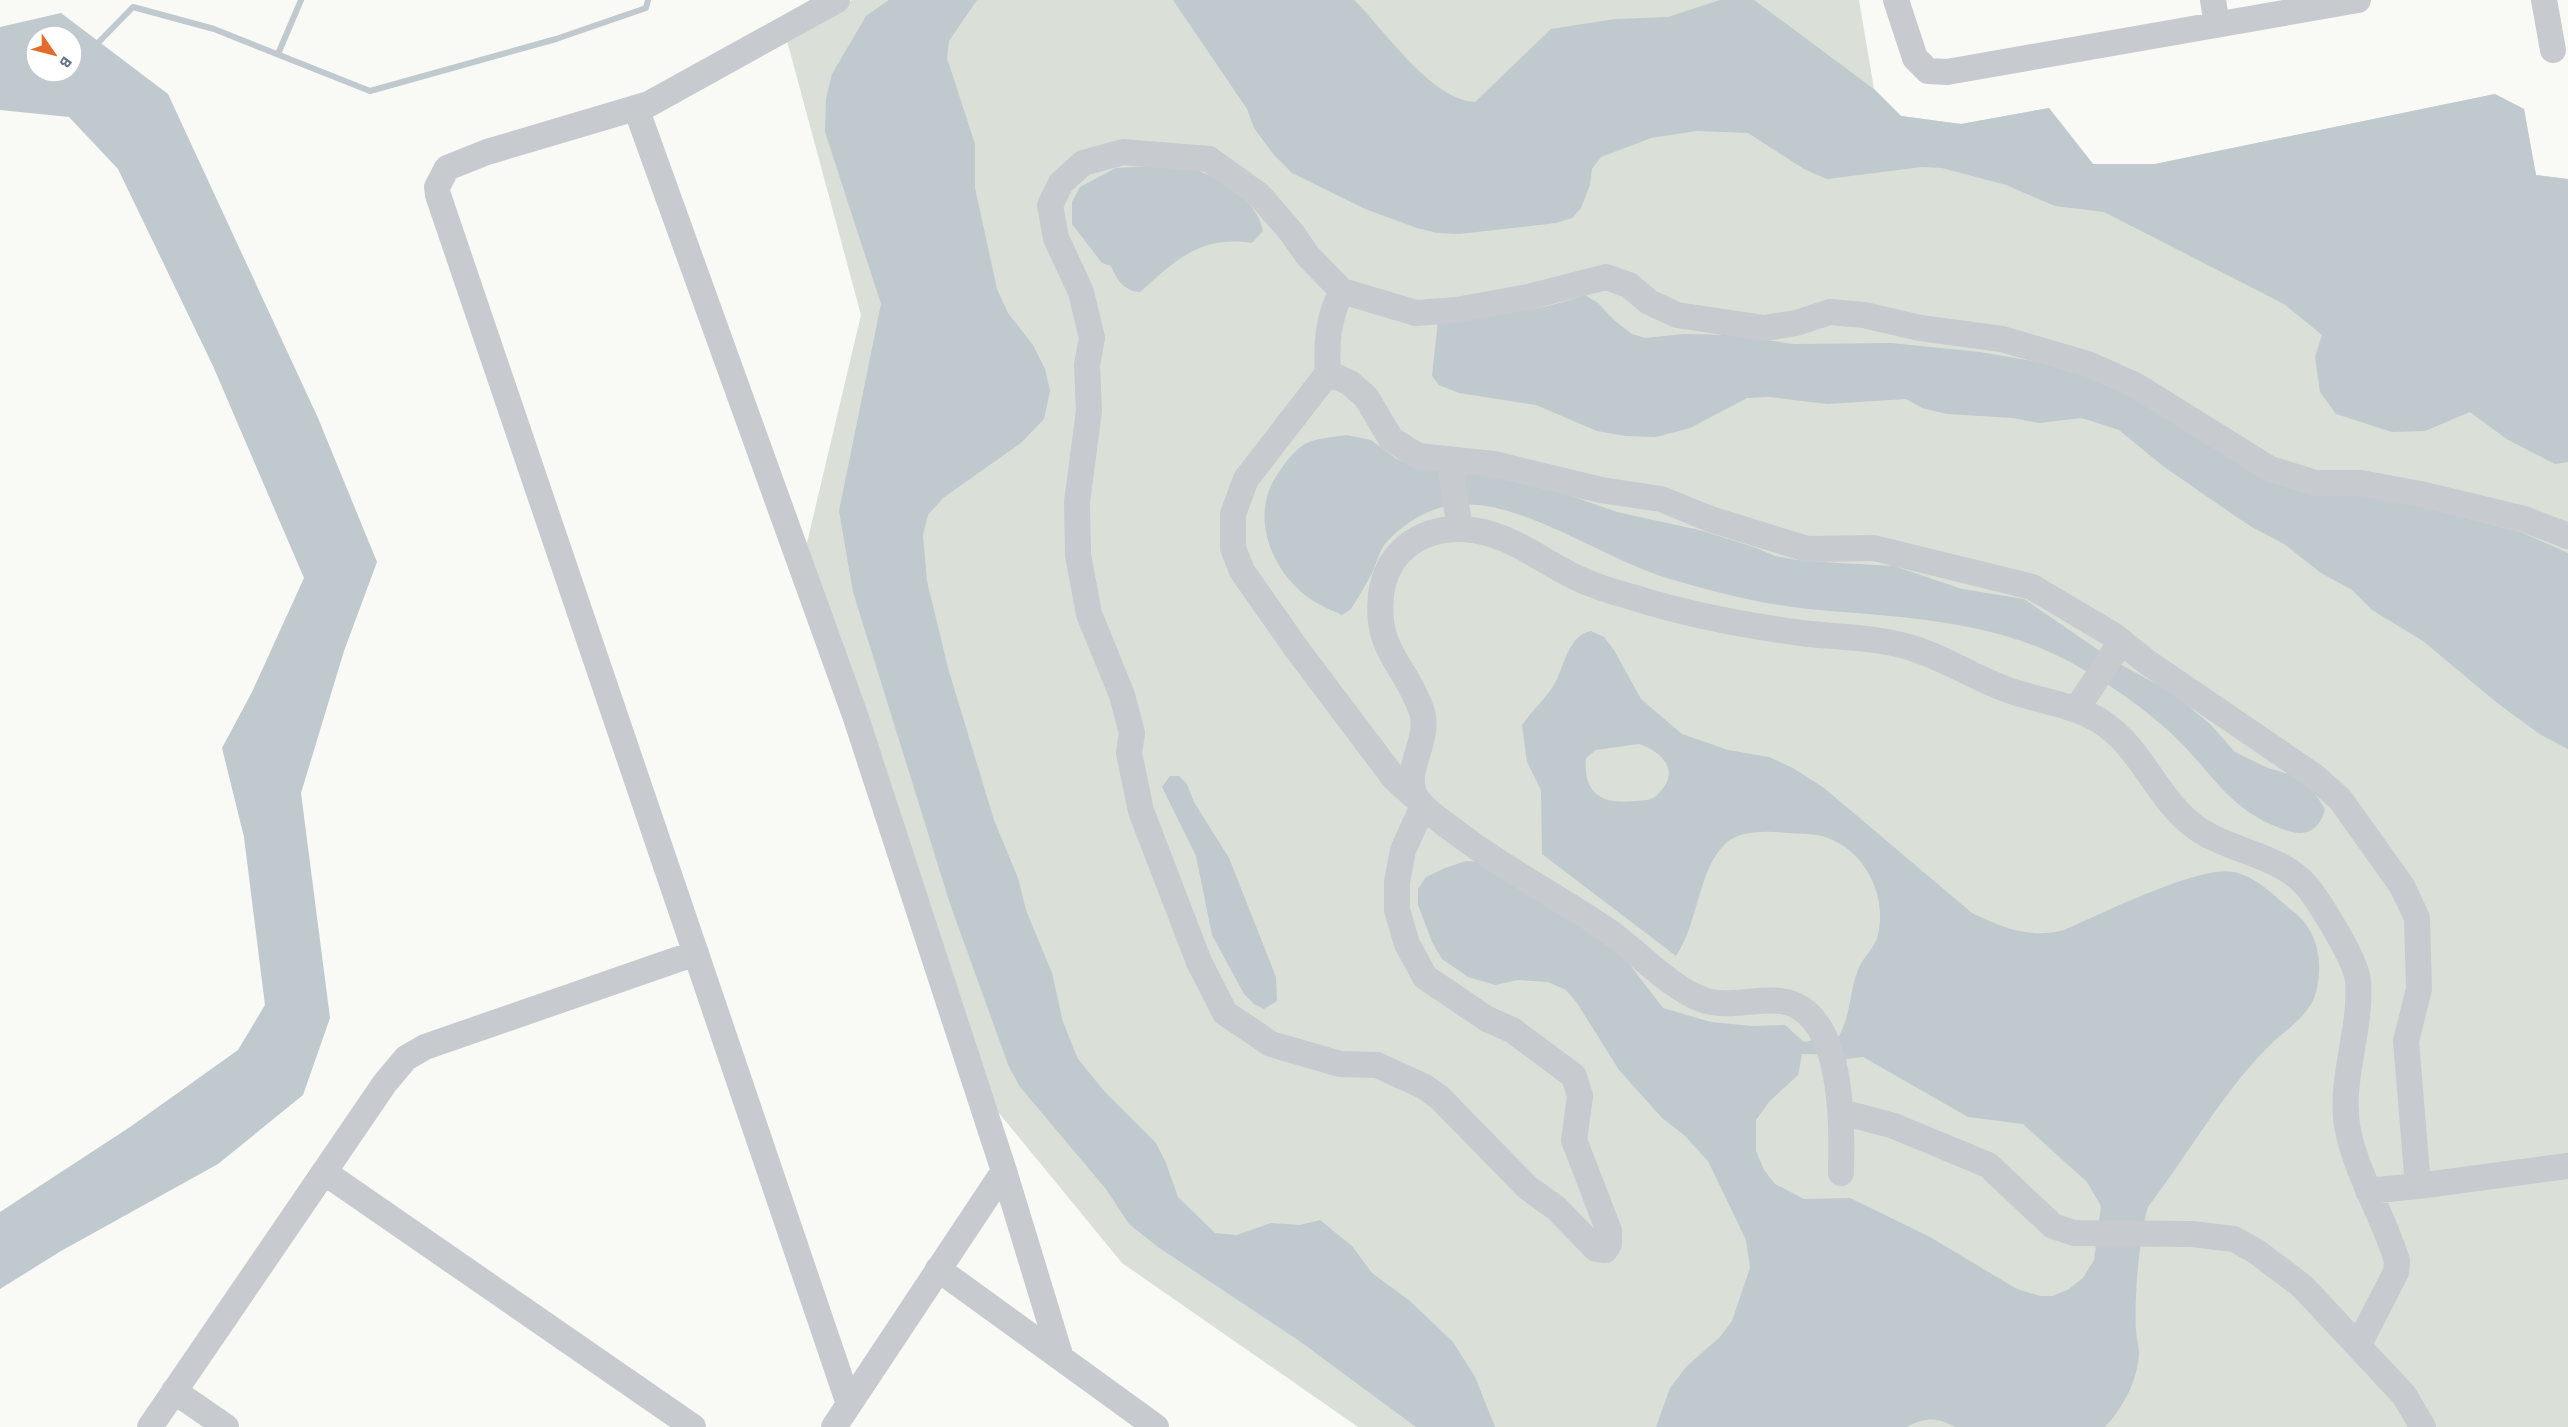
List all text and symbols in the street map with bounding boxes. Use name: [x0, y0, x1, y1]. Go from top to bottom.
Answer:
north arrow: [24, 24, 84, 84]
text: B: [53, 52, 77, 73]

